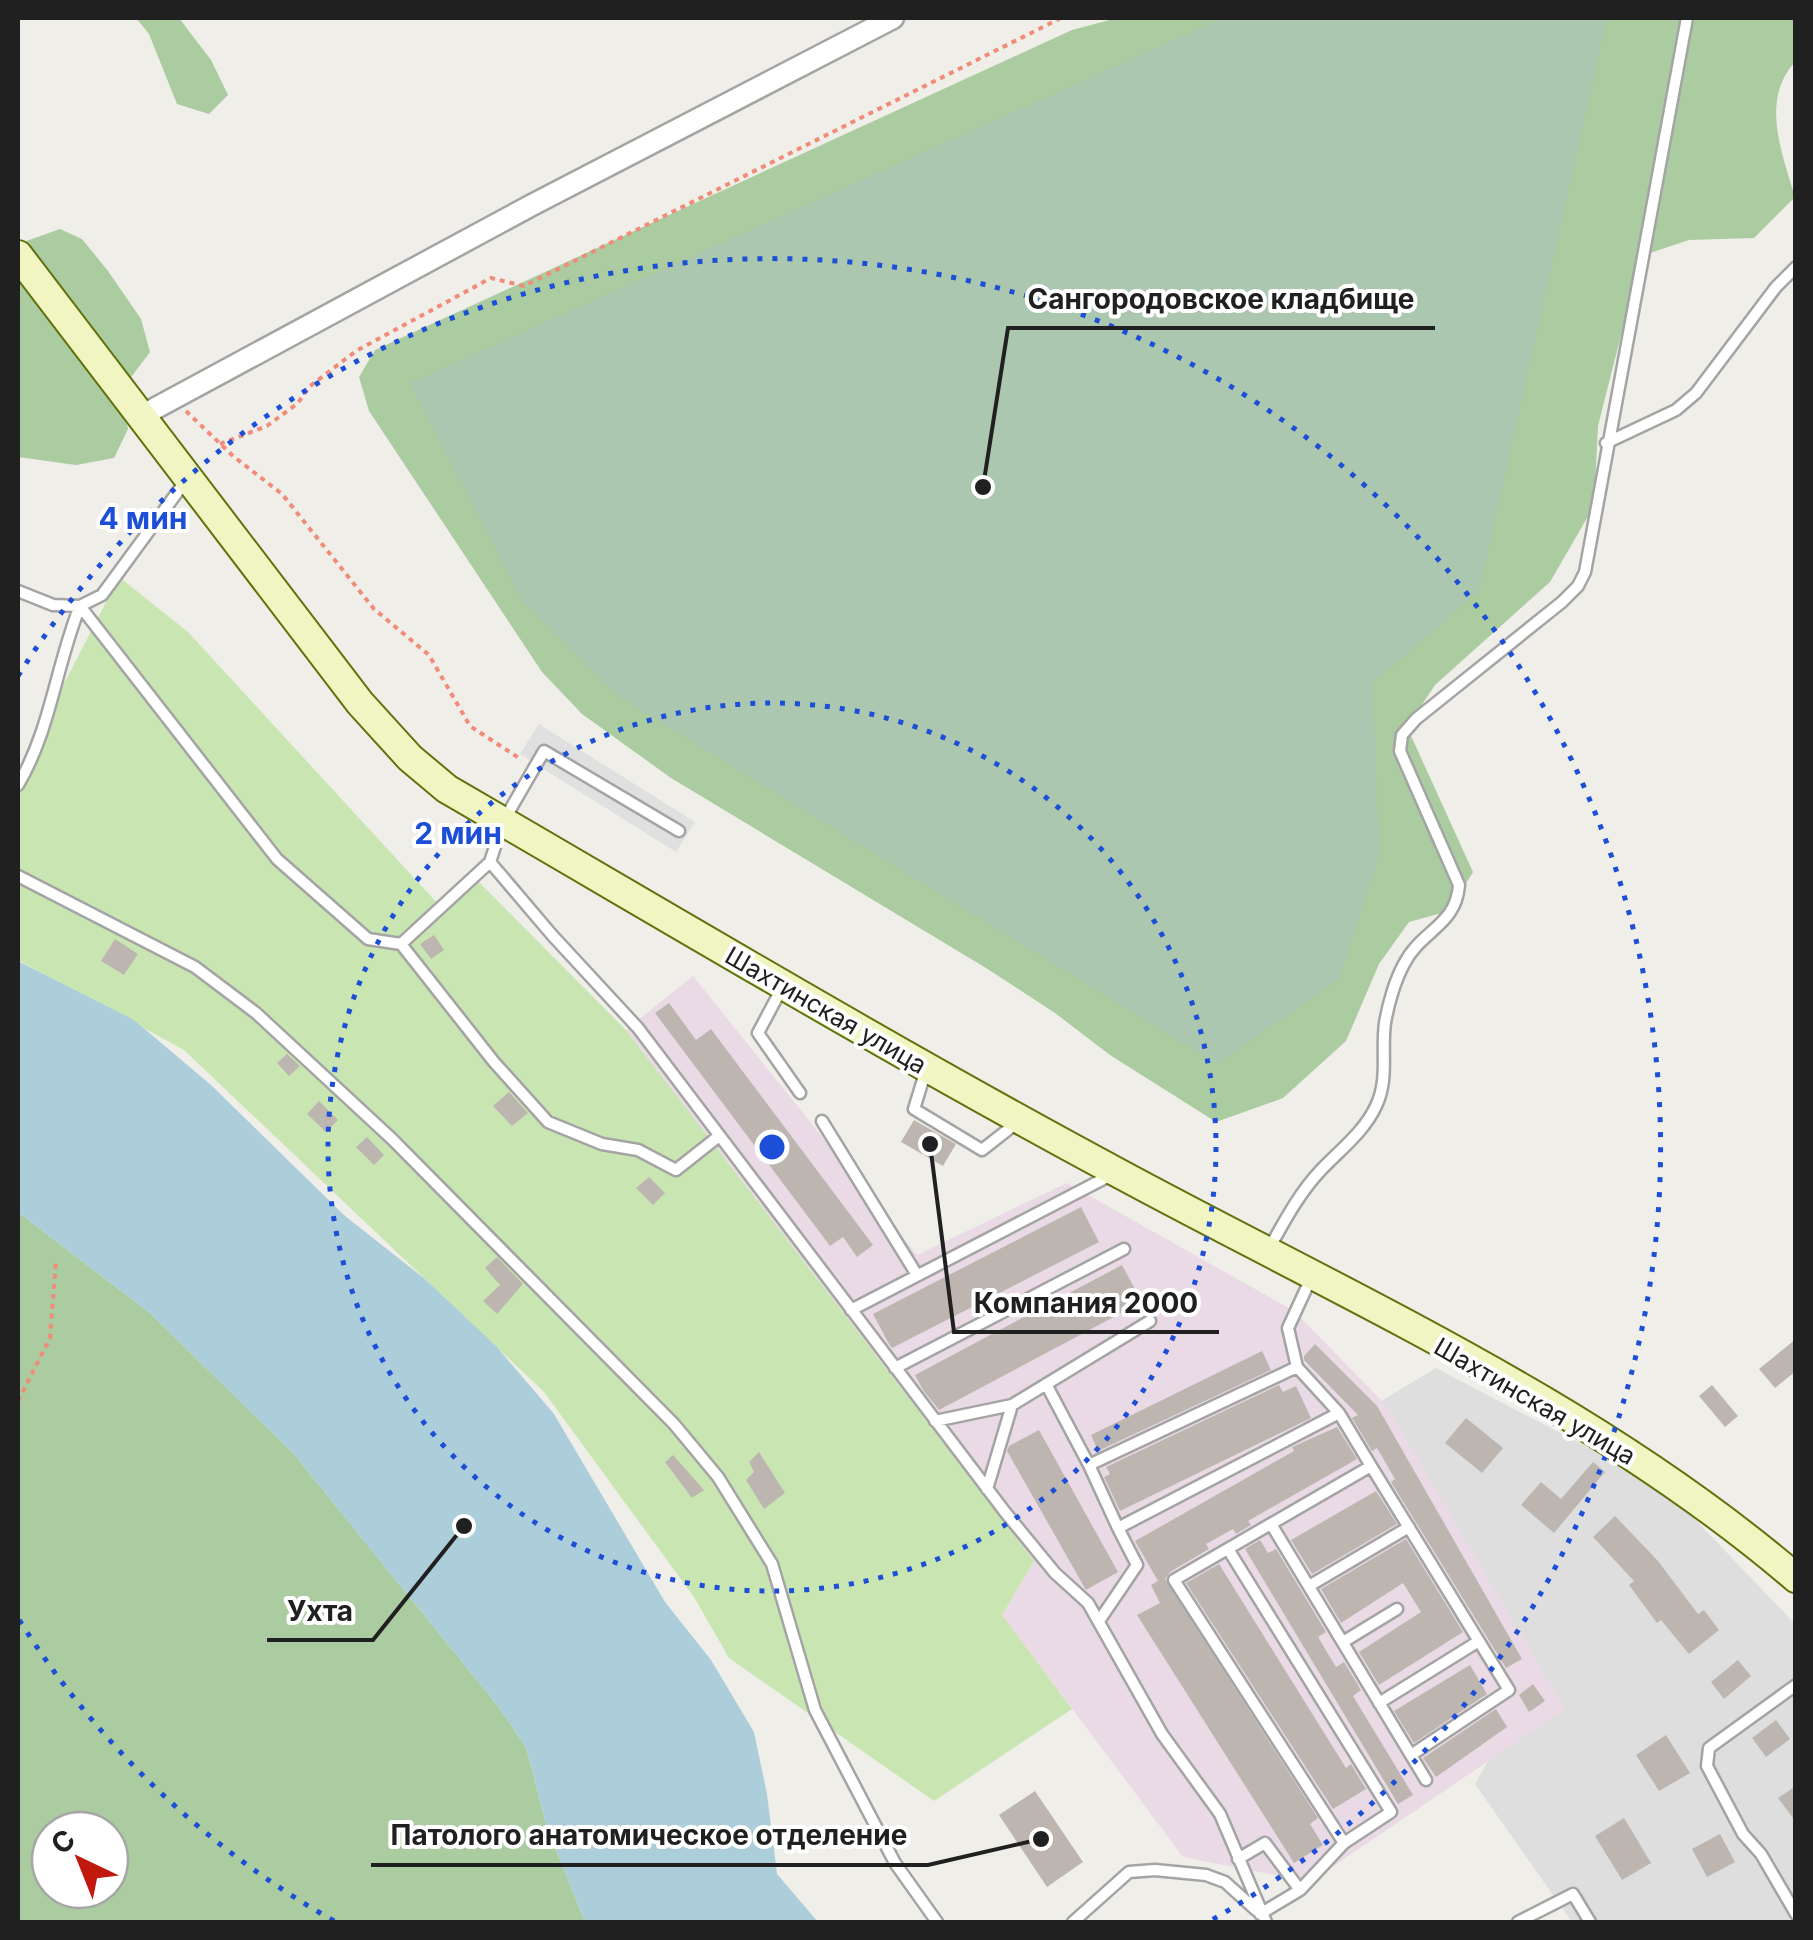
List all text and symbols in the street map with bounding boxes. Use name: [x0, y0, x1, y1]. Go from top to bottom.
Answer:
callout: Сангородовское кладбище: [1008, 270, 1435, 328]
text: Сангородовское кладбище: [1027, 282, 1415, 316]
text: 4 мин: [98, 500, 188, 536]
text: 2 мин: [414, 815, 502, 851]
street label: Шахтинская улица: [720, 940, 932, 1080]
centre of rings: [754, 1129, 790, 1165]
callout: Компания 2000: [954, 1274, 1219, 1332]
text: Компания 2000: [974, 1286, 1198, 1320]
street label: Шахтинская улица: [1429, 1331, 1641, 1471]
callout: Ухта: [267, 1582, 373, 1640]
text: Ухта: [287, 1594, 353, 1628]
callout: Патолого анатомическое отделение: [371, 1807, 928, 1865]
north arrow: [30, 1810, 130, 1910]
text: Патолого анатомическое отделение: [391, 1818, 907, 1852]
text: С: [44, 1822, 82, 1861]

